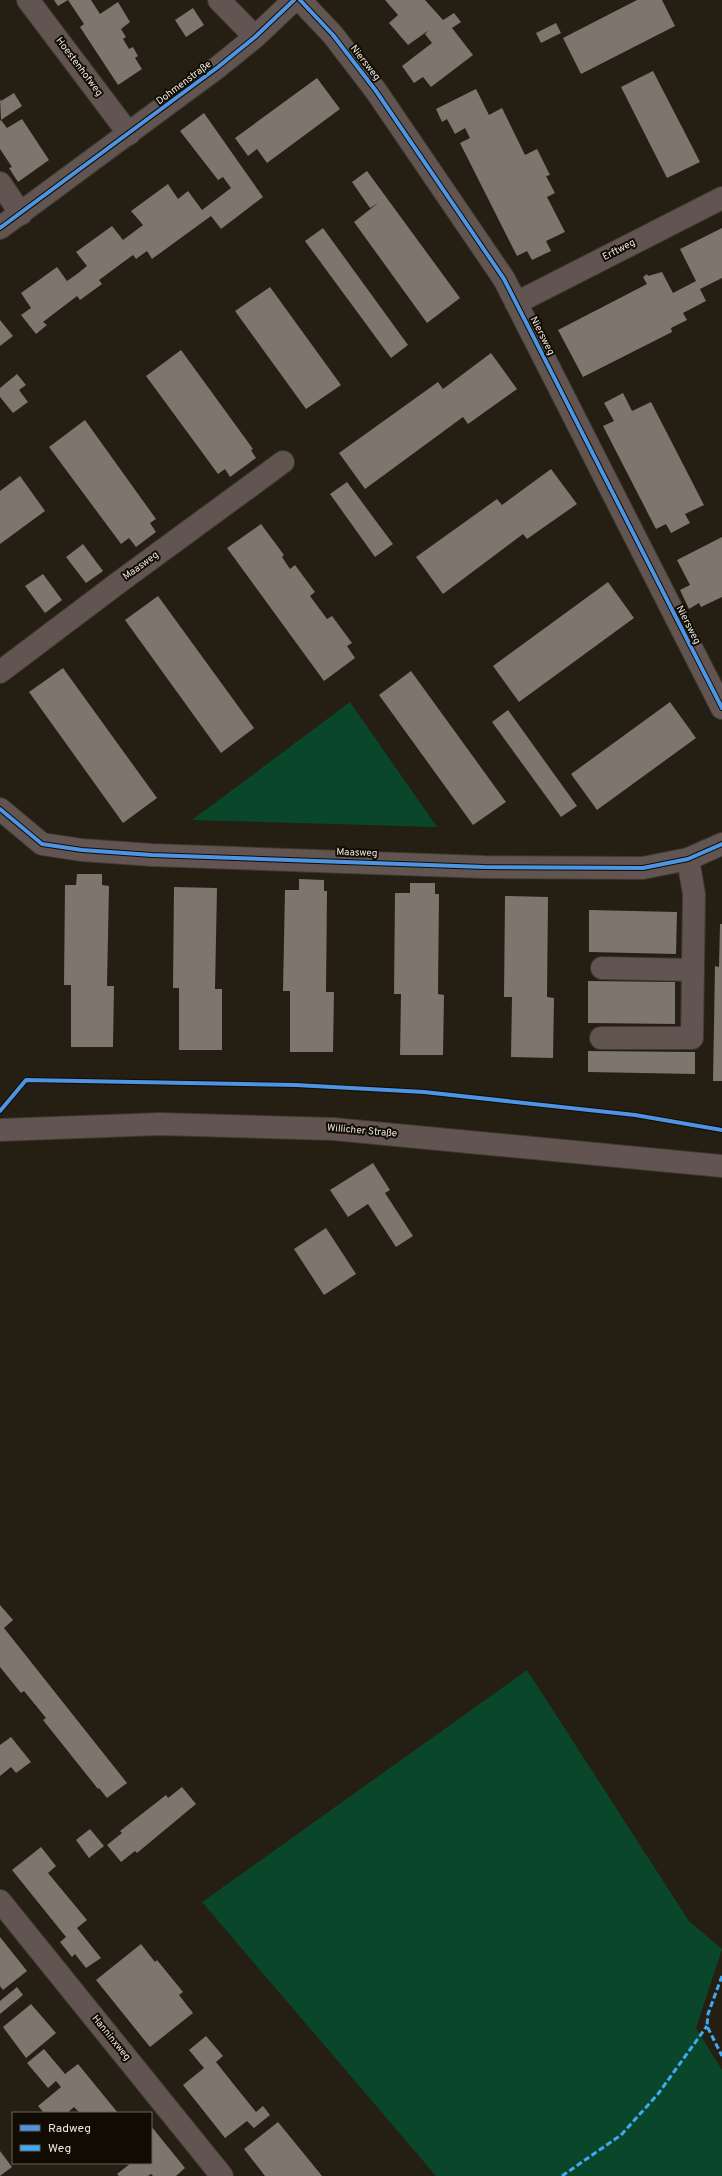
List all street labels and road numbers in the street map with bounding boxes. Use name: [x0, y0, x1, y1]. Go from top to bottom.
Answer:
street label: Hoestenhofweg: [53, 35, 105, 99]
street label: Niersweg: [347, 43, 383, 83]
street label: Dohmenstraße: [154, 58, 214, 108]
street label: Erftweg: [600, 236, 638, 264]
street label: Niersweg: [527, 314, 557, 358]
street label: Maasweg: [121, 549, 161, 583]
street label: Niersweg: [673, 603, 703, 647]
street label: Maasweg: [336, 846, 378, 860]
street label: Willicher Straße: [326, 1121, 398, 1141]
street label: Hanninxweg: [89, 2013, 133, 2063]

